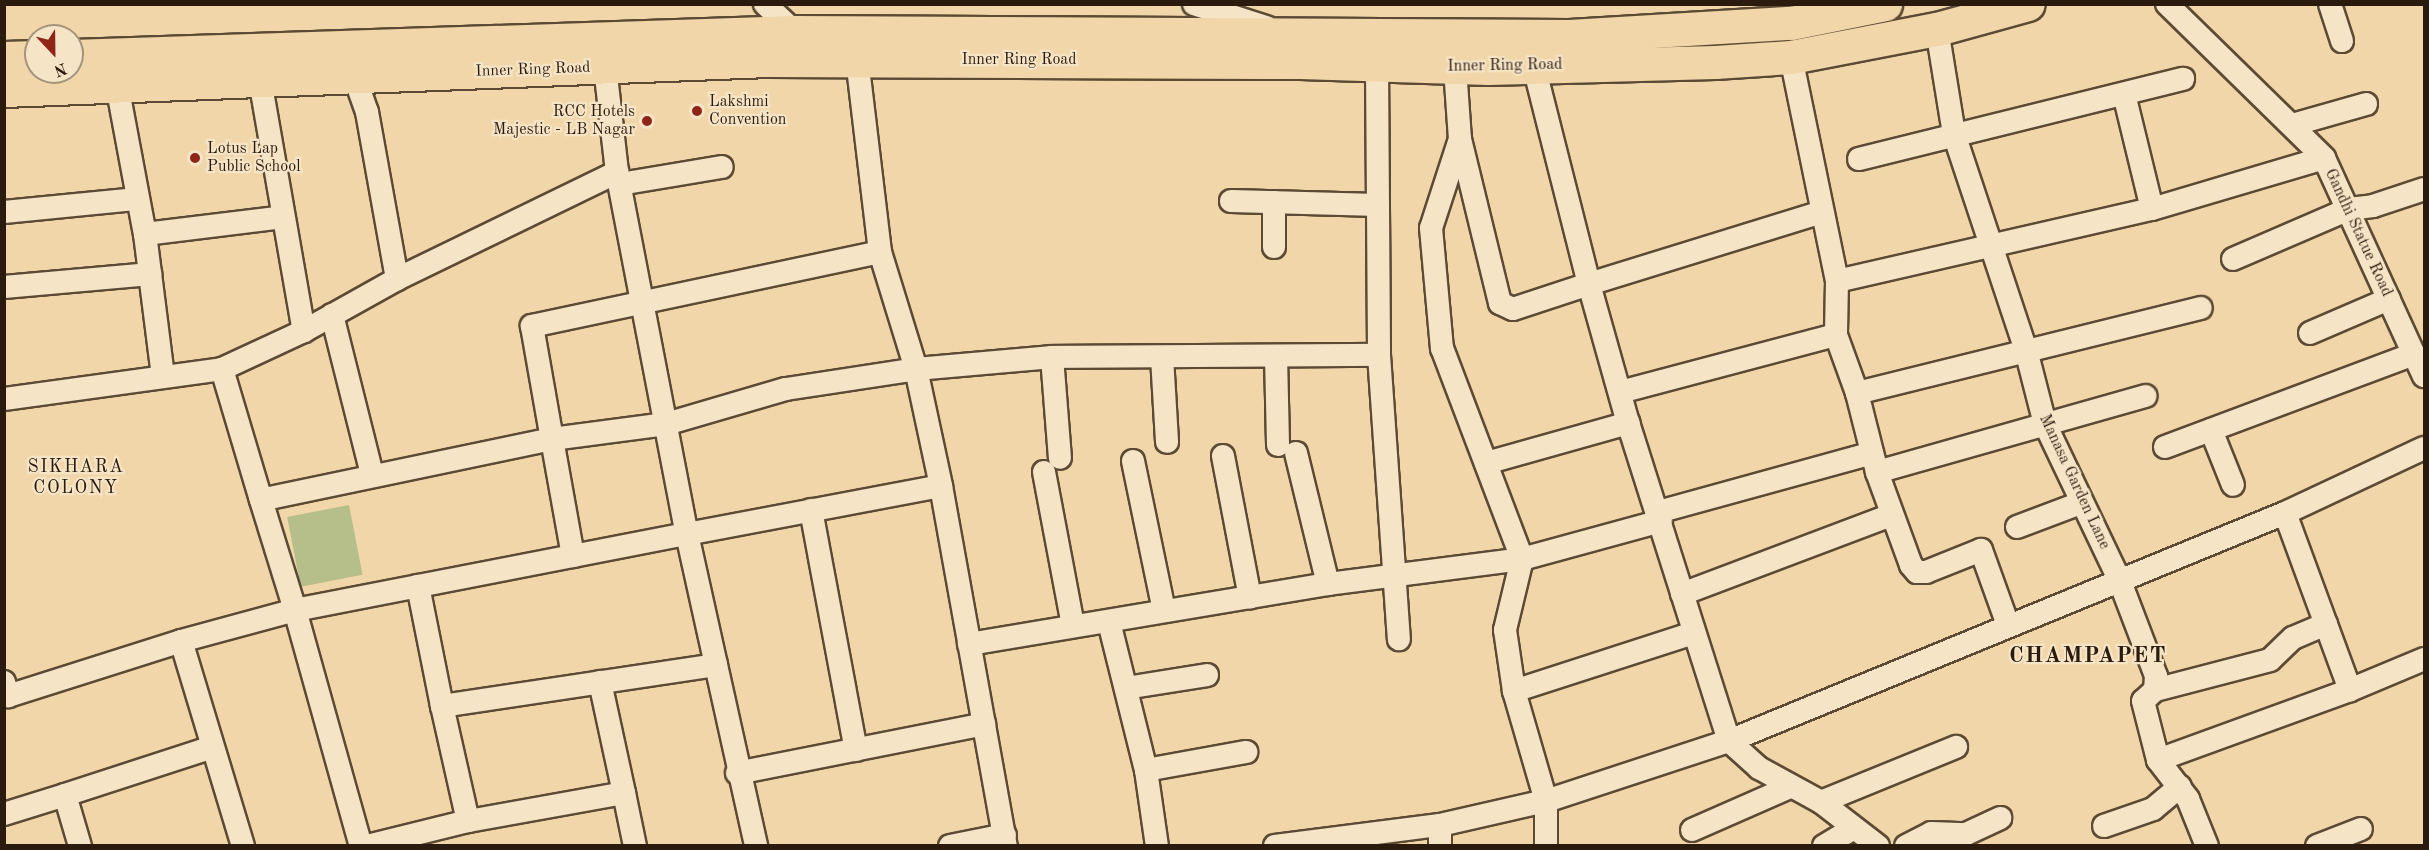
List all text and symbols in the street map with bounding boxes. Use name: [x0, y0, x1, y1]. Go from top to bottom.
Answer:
north arrow: [24, 24, 84, 84]
street label: Inner Ring Road: [961, 50, 1077, 70]
street label: Inner Ring Road: [1447, 55, 1563, 77]
street label: Inner Ring Road: [475, 58, 591, 82]
text: N: [51, 59, 69, 79]
place label: Lakshmi Convention: [709, 92, 787, 130]
place label: RCC Hotels Majestic - LB Nagar: [493, 102, 635, 140]
marker: Lakshmi Convention: [690, 104, 704, 118]
marker: RCC Hotels Majestic - LB Nagar: [640, 114, 654, 128]
place label: Lotus Lap Public School: [207, 139, 301, 177]
marker: Lotus Lap Public School: [188, 151, 202, 165]
street label: Gandhi Statue Road: [2320, 166, 2396, 300]
street label: Manasa Garden Lane: [2034, 411, 2114, 553]
district label: SIKHARA COLONY: [28, 457, 124, 500]
district label: CHAMPAPET: [2009, 644, 2167, 670]

